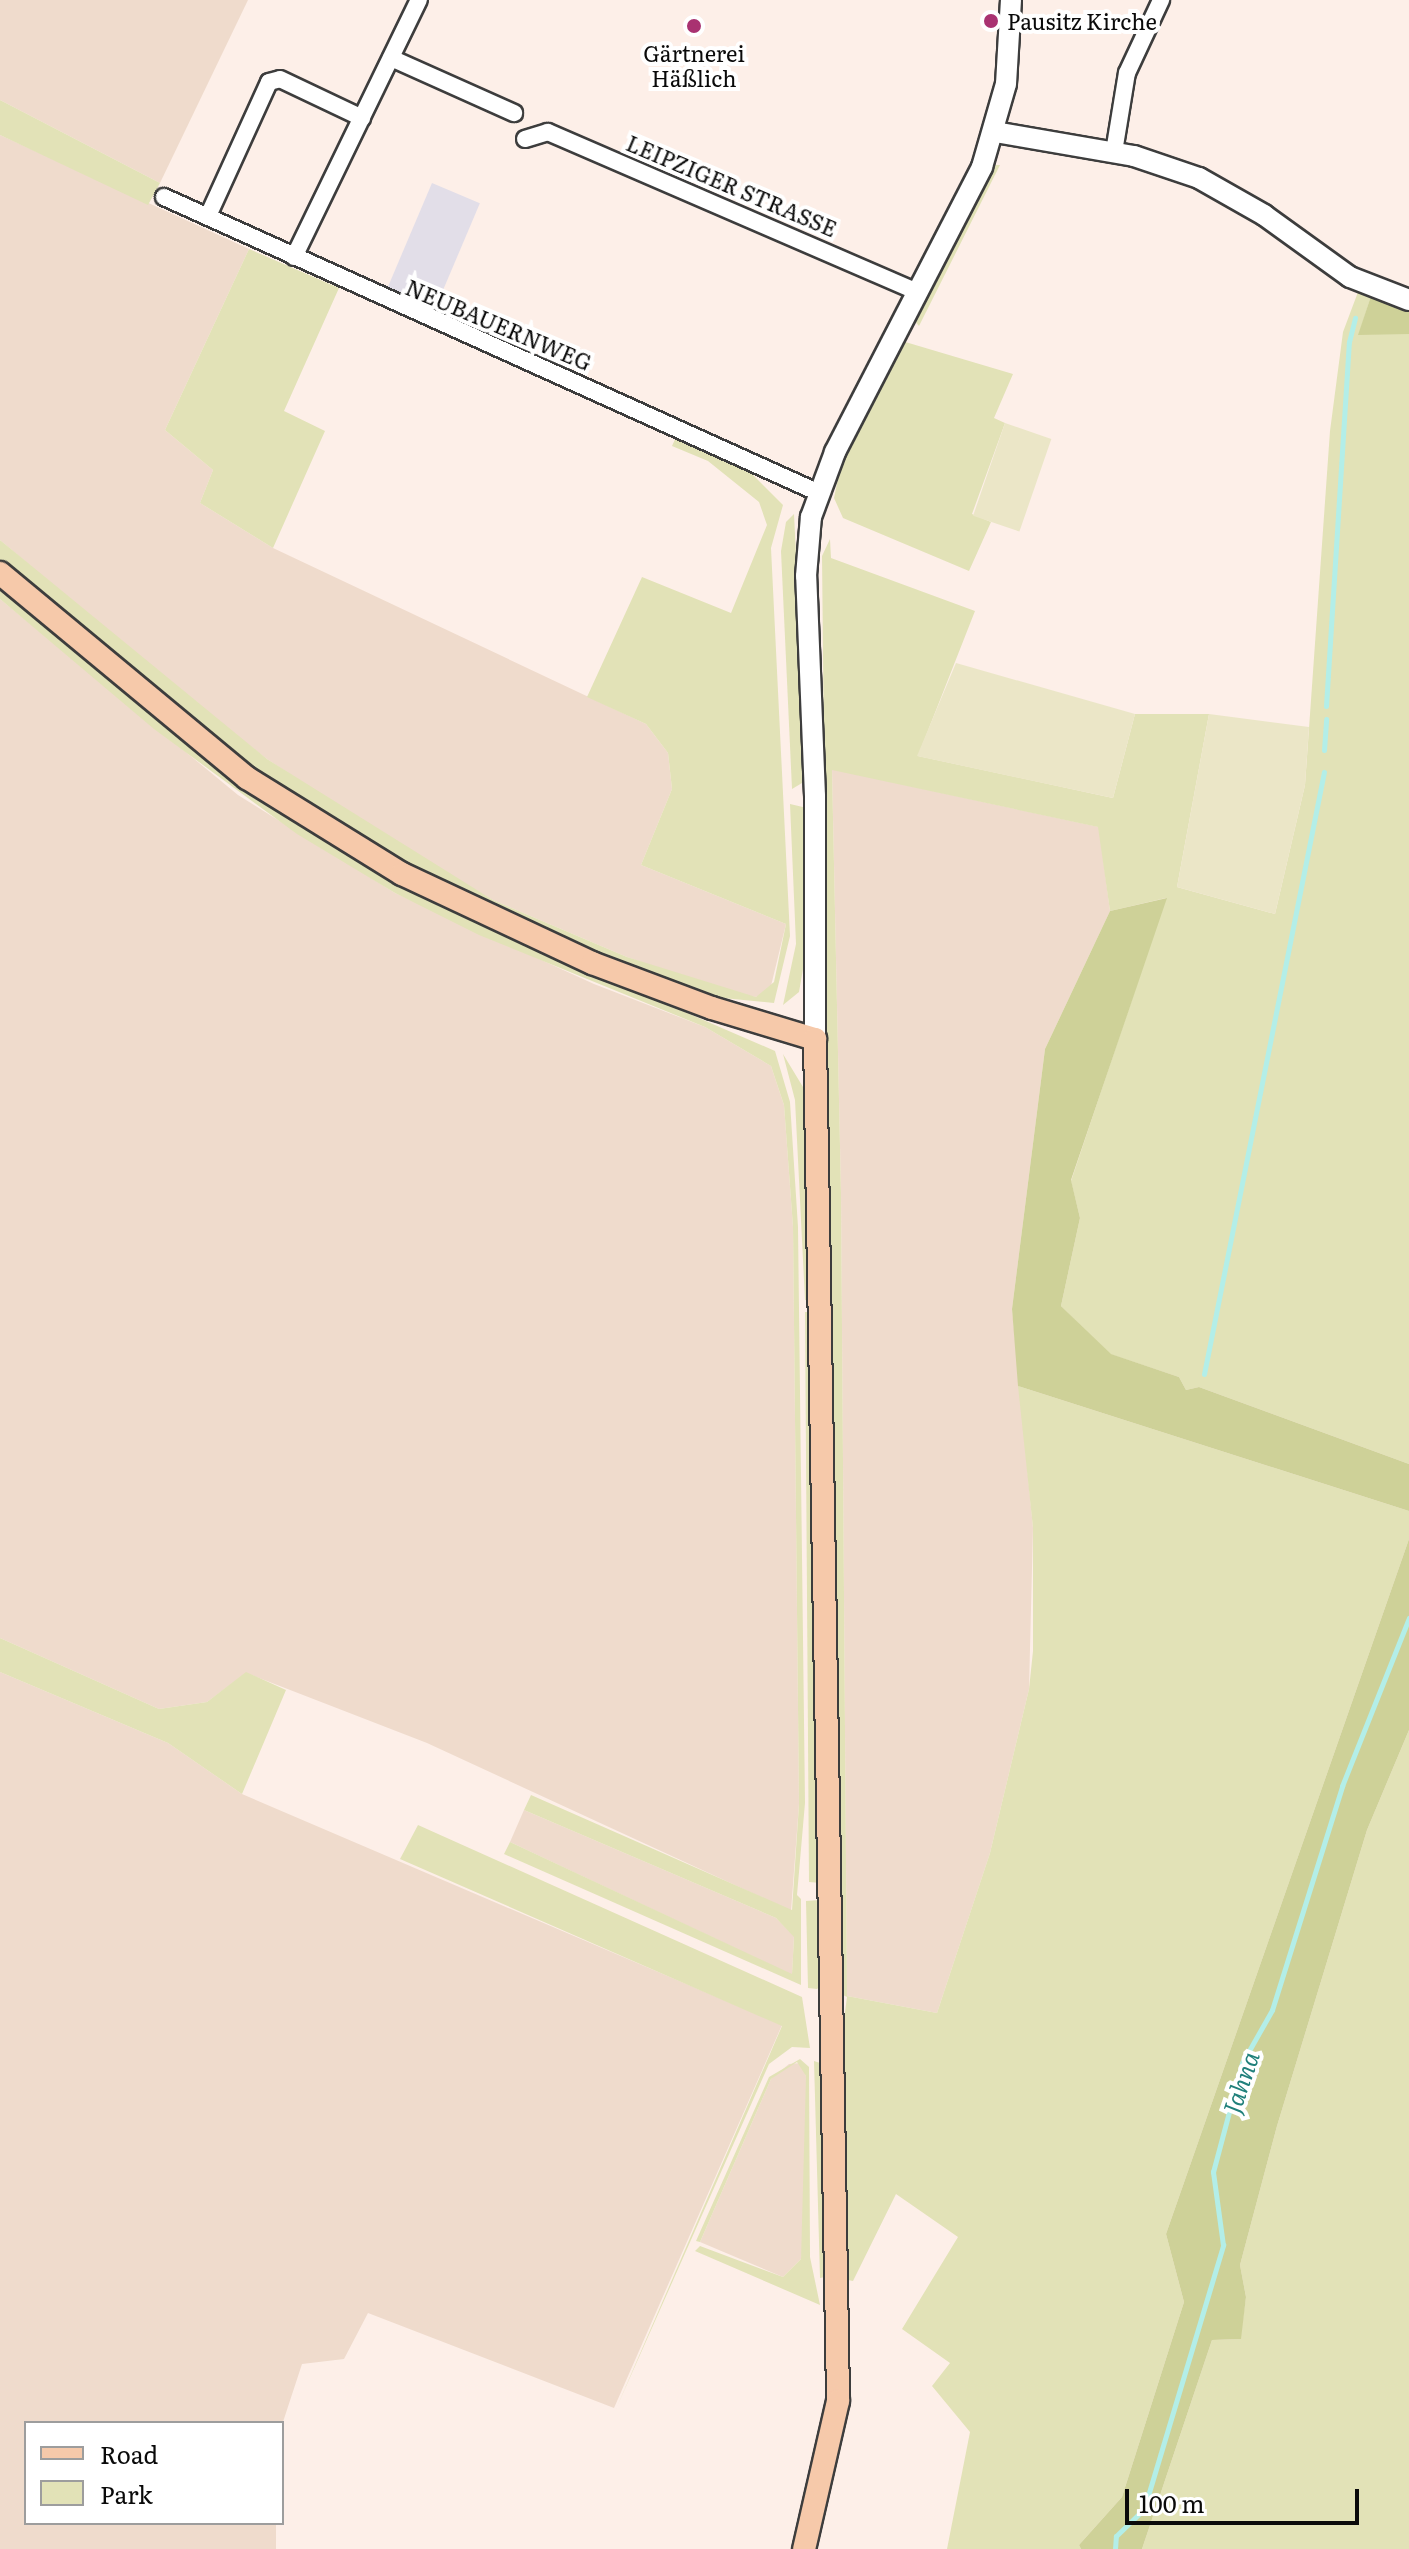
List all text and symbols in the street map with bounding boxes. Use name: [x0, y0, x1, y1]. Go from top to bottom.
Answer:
place label: Pausitz Kirche: [1007, 8, 1157, 34]
marker: Pausitz Kirche: [982, 12, 1000, 30]
marker: Gärtnerei Häßlich: [685, 17, 703, 35]
place label: Gärtnerei Häßlich: [643, 39, 745, 90]
street label: LEIPZIGER STRASSE: [623, 129, 841, 241]
street label: NEUBAUERNWEG: [402, 273, 596, 375]
water label: Jahna: [1216, 2047, 1264, 2117]
legend: [24, 2421, 284, 2525]
text: Road: [100, 2436, 158, 2471]
scale bar: [1129, 2473, 1363, 2523]
text: Park: [100, 2476, 153, 2511]
text: 100 m: [1139, 2485, 1205, 2520]

